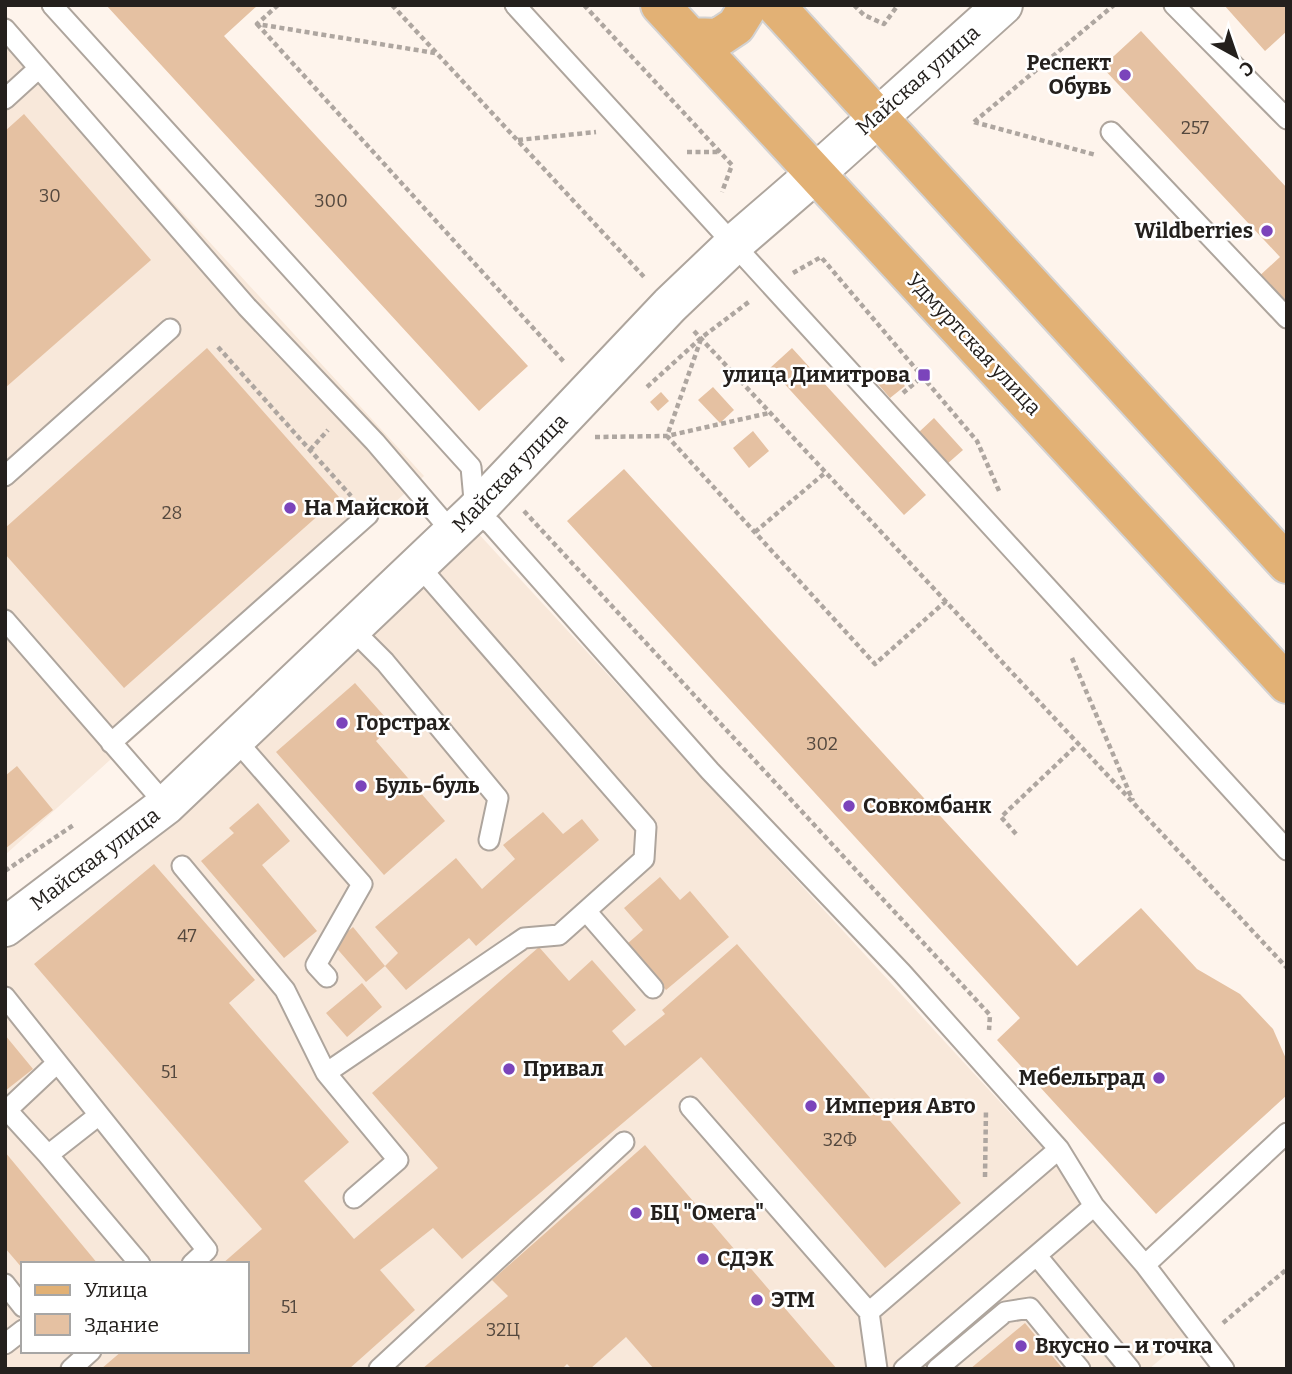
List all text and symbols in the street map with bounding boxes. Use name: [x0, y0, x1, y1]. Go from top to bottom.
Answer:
street label: Майская улица: [851, 19, 985, 141]
north arrow: [1201, 21, 1271, 91]
place label: Респект Обувь: [1027, 50, 1112, 100]
text: С: [1235, 56, 1259, 81]
marker: Респект Обувь: [1117, 67, 1133, 83]
house number: 257: [1181, 117, 1209, 139]
house number: 30: [39, 185, 61, 207]
house number: 300: [314, 190, 348, 212]
place label: Wildberries: [1135, 218, 1253, 244]
marker: Wildberries: [1259, 223, 1275, 239]
street label: Удмуртская улица: [901, 267, 1047, 421]
place label: улица Димитрова: [722, 362, 910, 388]
marker: улица Димитрова: [916, 367, 932, 383]
street label: Майская улица: [447, 408, 574, 538]
place label: На Майской: [304, 495, 429, 521]
marker: На Майской: [282, 500, 298, 516]
house number: 28: [162, 502, 182, 524]
place label: Горстрах: [356, 710, 450, 736]
marker: Горстрах: [334, 715, 350, 731]
house number: 302: [806, 733, 838, 755]
place label: Буль-буль: [375, 773, 480, 799]
marker: Буль-буль: [353, 778, 369, 794]
place label: Совкомбанк: [863, 793, 991, 819]
marker: Совкомбанк: [841, 798, 857, 814]
street label: Майская улица: [25, 802, 165, 916]
house number: 47: [177, 925, 197, 947]
place label: Привал: [523, 1056, 604, 1082]
house number: 51: [161, 1061, 178, 1083]
marker: Привал: [501, 1061, 517, 1077]
place label: Мебельград: [1019, 1065, 1145, 1091]
marker: Мебельград: [1151, 1070, 1167, 1086]
place label: Империя Авто: [825, 1093, 976, 1119]
marker: Империя Авто: [803, 1098, 819, 1114]
house number: 32Ф: [823, 1129, 857, 1151]
place label: БЦ "Омега": [650, 1200, 764, 1226]
marker: БЦ "Омега": [628, 1205, 644, 1221]
place label: СДЭК: [717, 1246, 774, 1272]
marker: СДЭК: [695, 1251, 711, 1267]
legend: [21, 1262, 248, 1353]
text: Улица: [84, 1277, 148, 1303]
place label: ЭТМ: [771, 1287, 815, 1313]
marker: ЭТМ: [749, 1292, 765, 1308]
house number: 51: [281, 1296, 298, 1318]
text: Здание: [84, 1312, 159, 1338]
house number: 32Ц: [486, 1319, 520, 1341]
place label: Вкусно — и точка: [1035, 1333, 1213, 1359]
marker: Вкусно — и точка: [1013, 1338, 1029, 1354]

